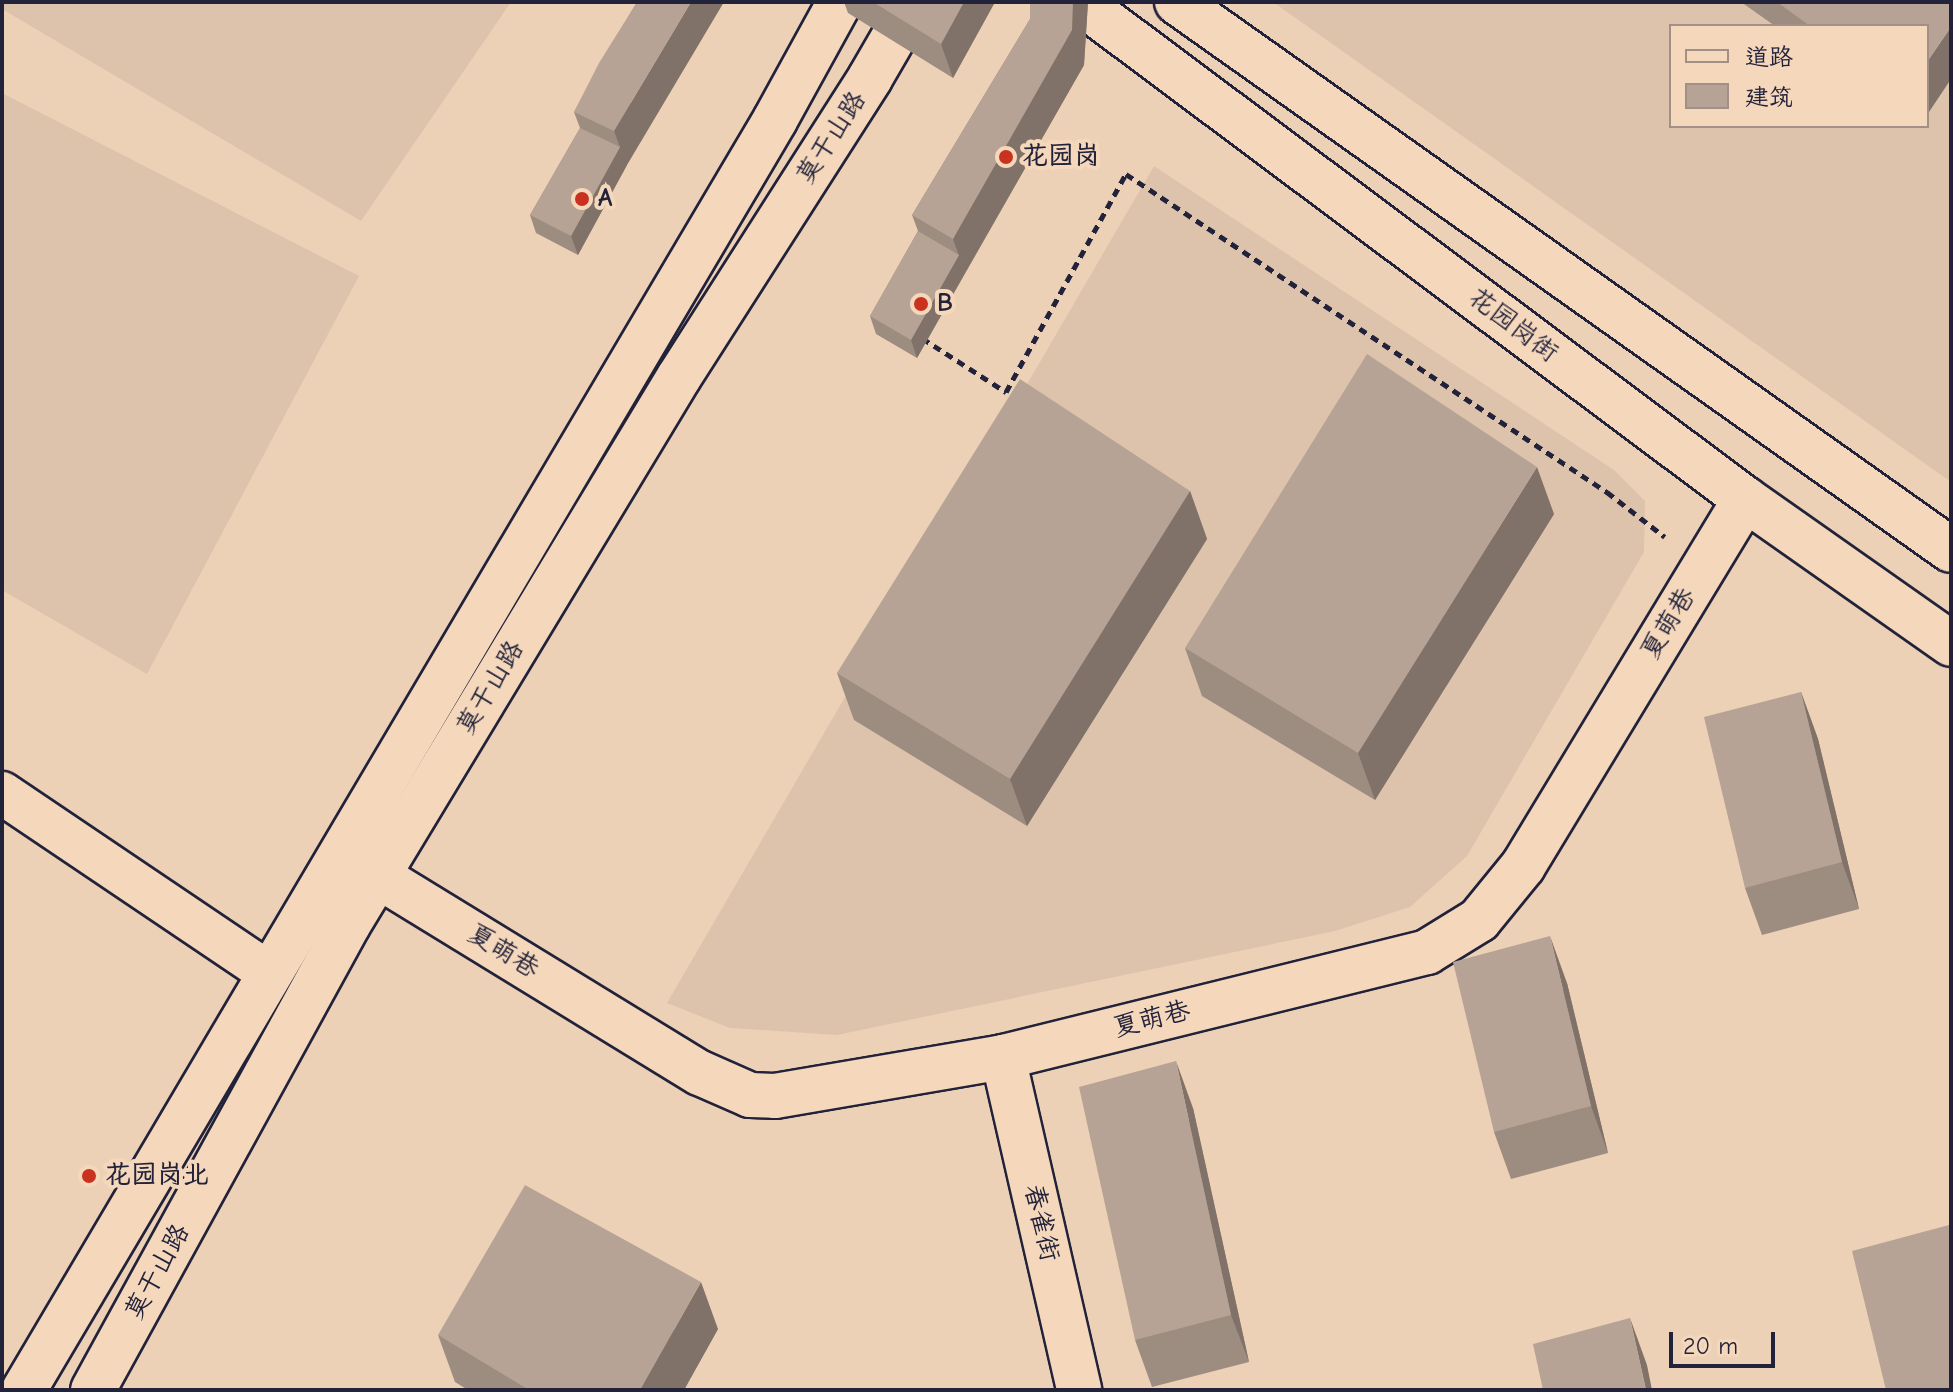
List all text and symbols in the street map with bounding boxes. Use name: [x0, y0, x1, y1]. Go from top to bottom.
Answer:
legend: [1669, 24, 1929, 128]
text: 道路: [1745, 43, 1793, 71]
text: 建筑: [1745, 83, 1793, 111]
street label: 莫干山路: [791, 86, 873, 190]
place label: 花园岗: [1022, 141, 1100, 173]
marker: 花园岗: [997, 148, 1015, 166]
place label: A: [598, 183, 612, 215]
marker: A: [573, 190, 591, 208]
street label: 花园岗街: [1462, 282, 1564, 370]
place label: B: [937, 288, 953, 320]
marker: B: [912, 295, 930, 313]
street label: 夏萌巷: [1636, 583, 1702, 665]
street label: 莫干山路: [451, 635, 531, 741]
street label: 夏萌巷: [462, 919, 544, 985]
street label: 夏萌巷: [1110, 995, 1194, 1045]
place label: 花园岗北: [105, 1160, 209, 1192]
marker: 花园岗北: [80, 1167, 98, 1185]
street label: 春雀街: [1017, 1181, 1065, 1265]
street label: 莫干山路: [119, 1219, 197, 1325]
scale bar: [1673, 1316, 1779, 1366]
text: 20 m: [1683, 1332, 1738, 1360]

